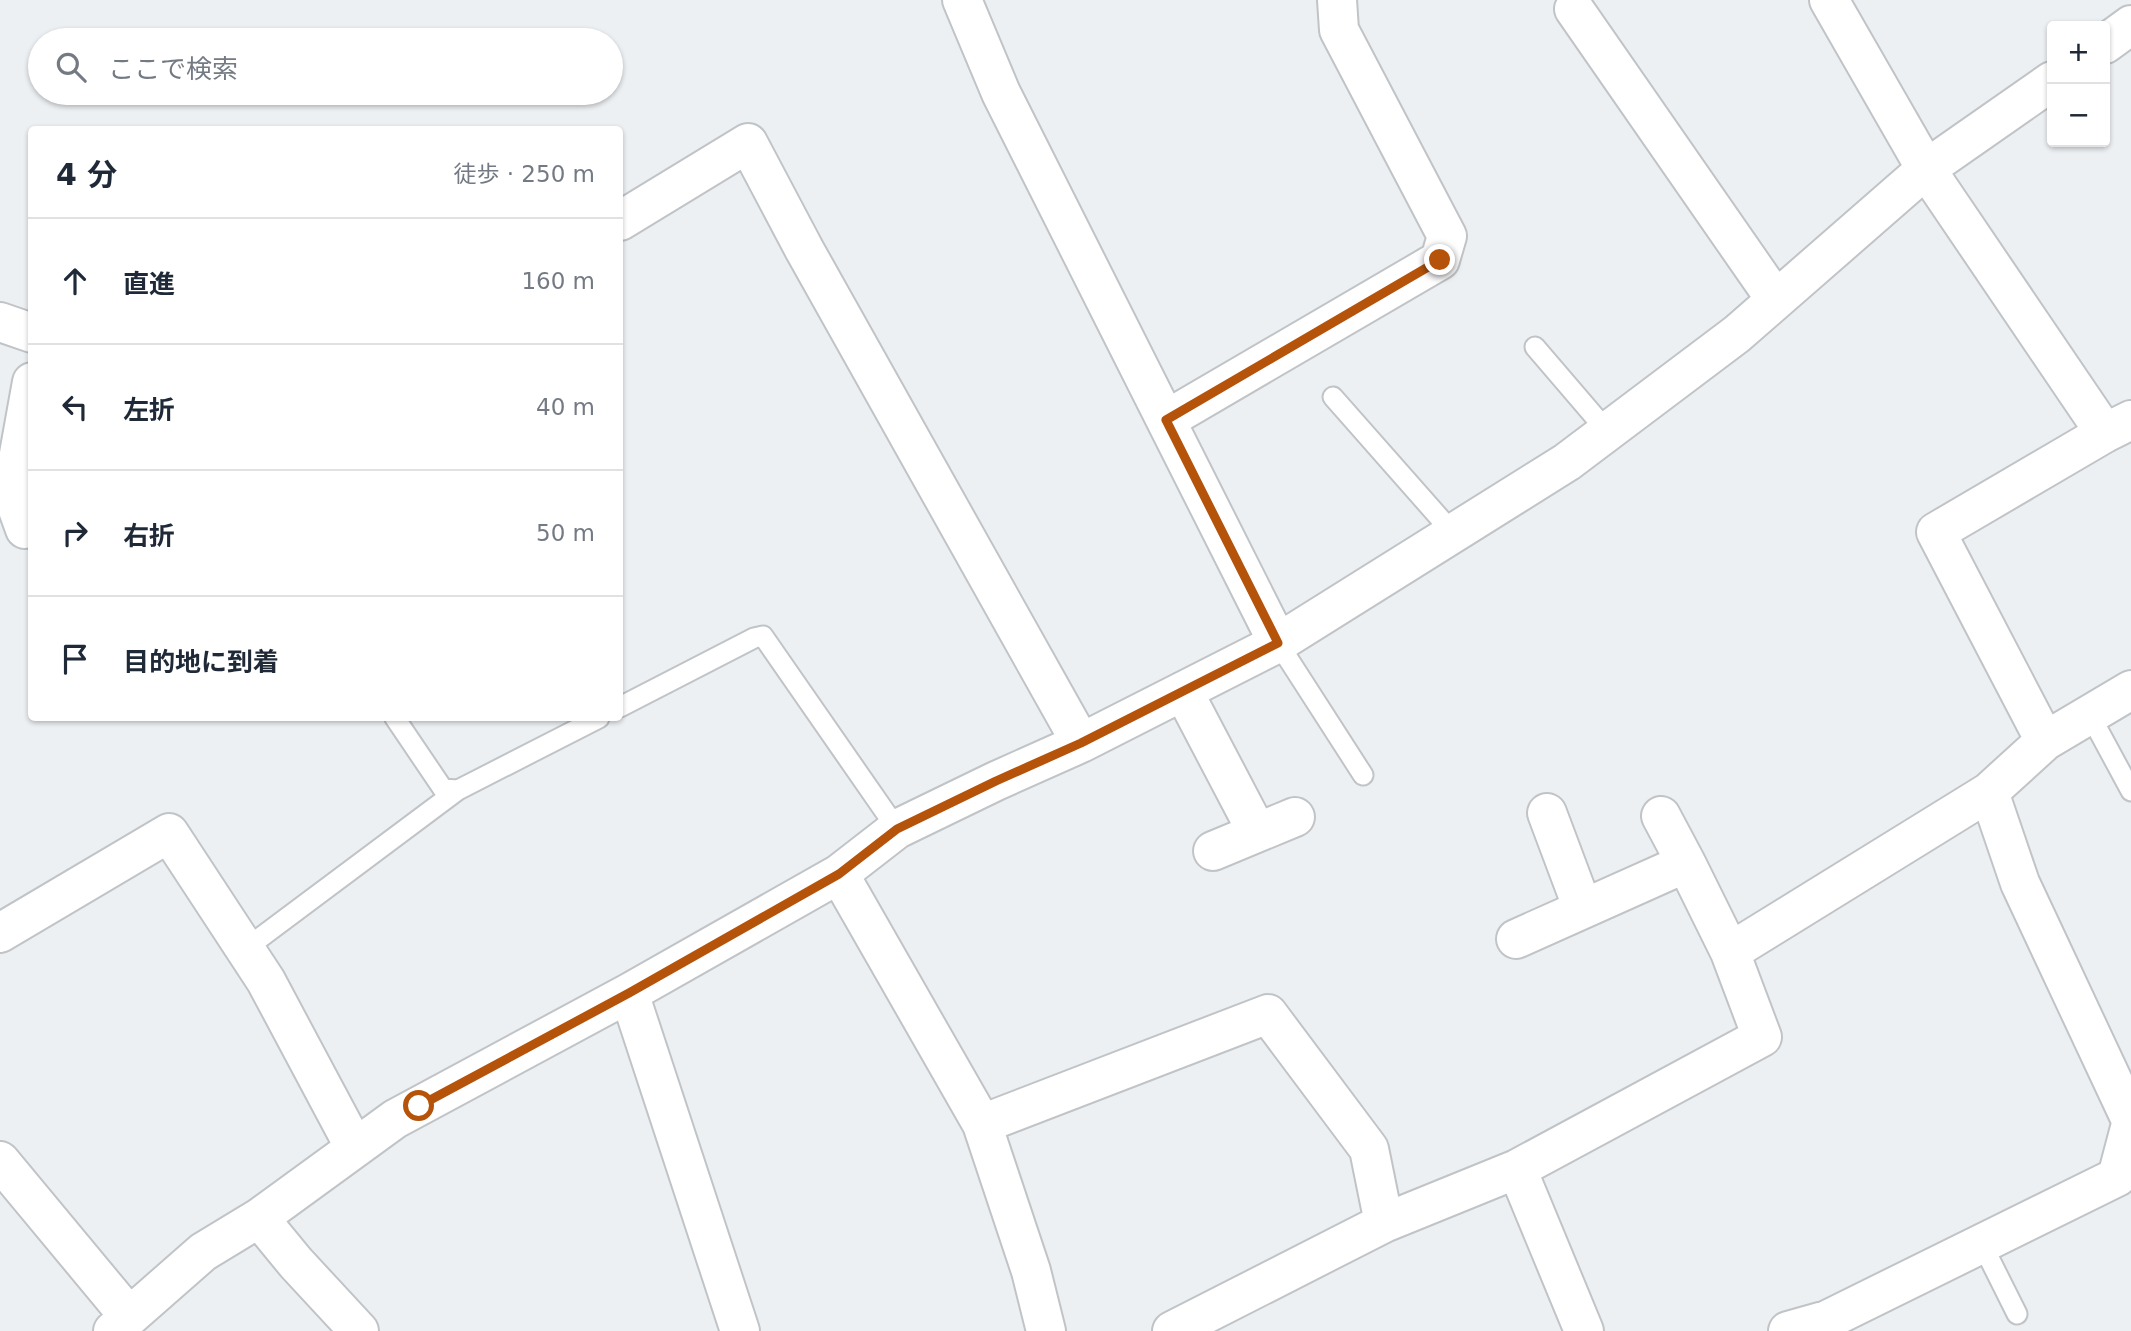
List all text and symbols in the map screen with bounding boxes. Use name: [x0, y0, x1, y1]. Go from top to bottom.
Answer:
map controls: [2047, 21, 2110, 147]
button: +: [2047, 21, 2110, 84]
search box: [28, 28, 623, 105]
icon: search: [52, 48, 90, 86]
text: ここで検索: [108, 54, 238, 84]
button: −: [2047, 84, 2110, 147]
text: 4 分: [56, 157, 117, 192]
text: 徒歩 · 250 m: [453, 161, 595, 187]
route end: [1424, 244, 1455, 275]
icon: ahead: [56, 262, 94, 300]
text: 160 m: [521, 268, 595, 294]
text: 直進: [123, 269, 175, 299]
icon: left: [56, 388, 94, 426]
text: 40 m: [536, 394, 595, 420]
text: 左折: [123, 395, 175, 425]
icon: right: [56, 514, 94, 552]
text: 50 m: [536, 520, 595, 546]
text: 右折: [123, 521, 175, 551]
icon: arrive: [56, 640, 94, 678]
text: 目的地に到着: [123, 647, 279, 677]
route start: [403, 1090, 434, 1121]

